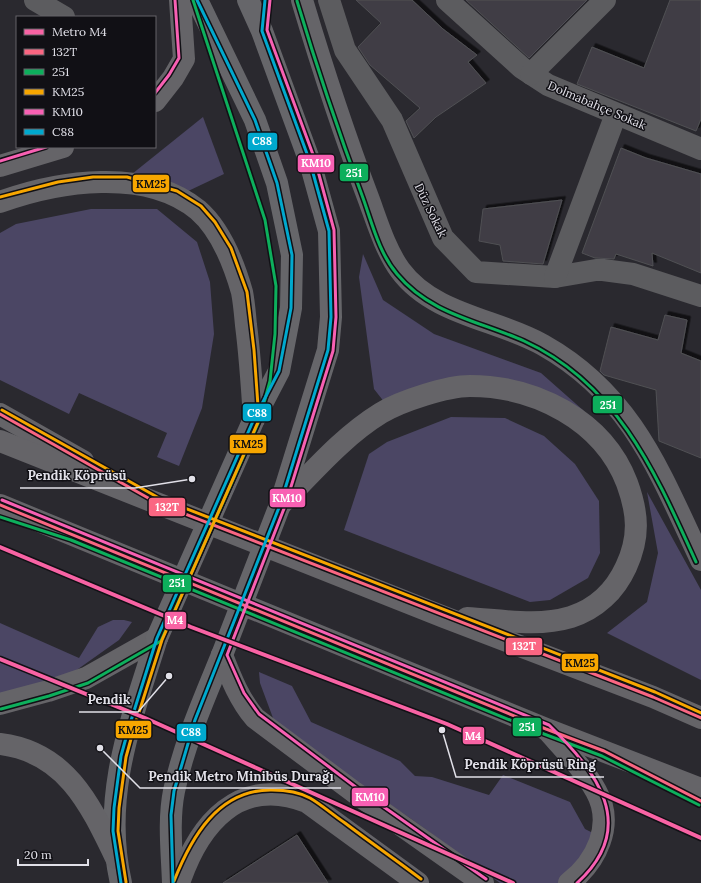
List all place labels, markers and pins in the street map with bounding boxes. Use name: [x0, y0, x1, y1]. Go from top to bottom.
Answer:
callout: Pendik Köprüsü: [20, 463, 135, 488]
callout: Pendik: [79, 687, 138, 712]
callout: Pendi̇k Köprüsü Ri̇ng: [456, 752, 604, 777]
callout: Pendik Metro Minibüs Durağı: [140, 763, 341, 788]

